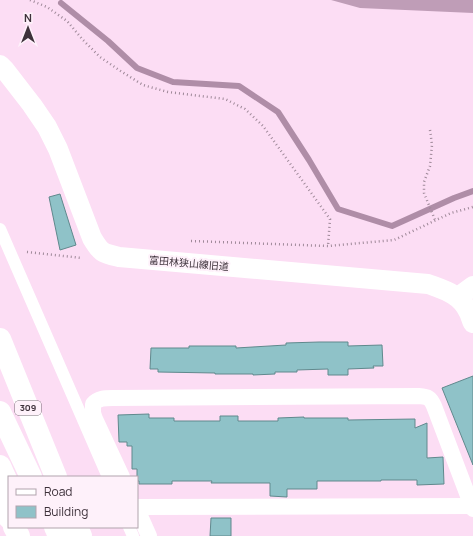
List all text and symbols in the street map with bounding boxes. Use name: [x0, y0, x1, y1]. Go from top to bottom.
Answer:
north arrow: [8, 8, 48, 48]
text: N: [24, 10, 32, 25]
street label: 富田林狭山線旧道: [149, 253, 229, 273]
road number: 309: [15, 401, 41, 415]
legend: [8, 476, 138, 528]
text: Road: [44, 483, 72, 500]
text: Building: [44, 503, 88, 520]

